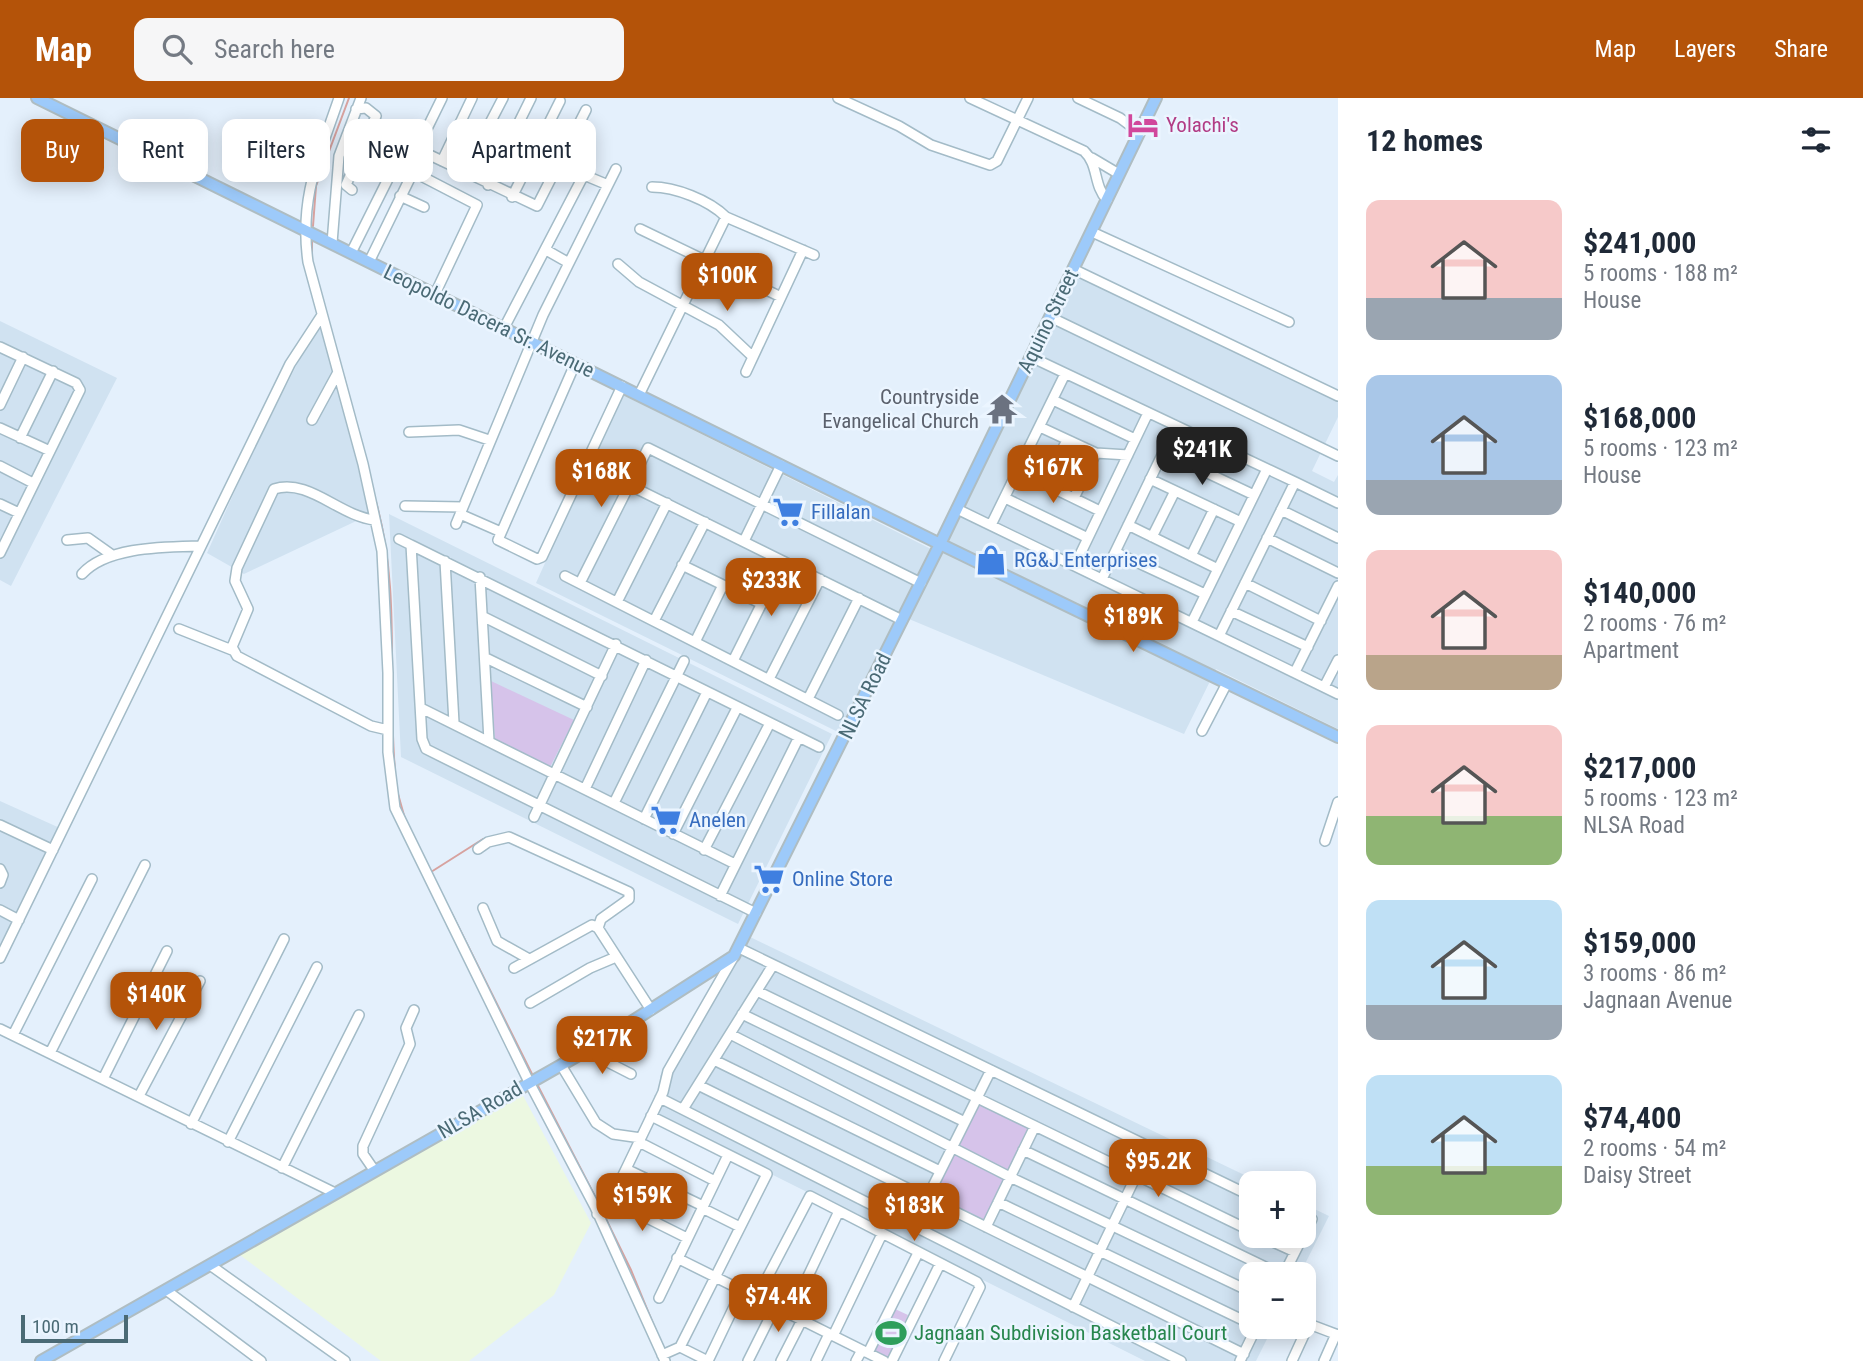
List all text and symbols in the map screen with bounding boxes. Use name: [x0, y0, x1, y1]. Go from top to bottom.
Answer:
search box: [134, 18, 624, 81]
text: Map: [35, 30, 92, 69]
icon: search: [158, 30, 196, 68]
text: Search here: [214, 34, 335, 64]
text: Map: [1595, 35, 1636, 63]
text: Layers: [1674, 35, 1736, 63]
text: Share: [1774, 35, 1828, 63]
hotel icon: Yolachi's: [1126, 108, 1160, 142]
place label: Yolachi's: [1166, 113, 1239, 137]
chip: Buy: [21, 119, 104, 182]
chip: Rent: [118, 119, 208, 182]
chip: Filters: [222, 119, 330, 182]
chip: New: [344, 119, 433, 182]
chip: Apartment: [447, 119, 596, 182]
icon: filters: [1797, 121, 1835, 159]
text: 12 homes: [1366, 123, 1483, 158]
text: $241,000: [1583, 225, 1696, 260]
icon: home: [1422, 228, 1506, 312]
pin: $100K: [678, 254, 776, 313]
street label: Leopoldo Dacera Sr. Avenue: [380, 260, 598, 383]
text: 5 rooms · 188 m²: [1583, 260, 1738, 287]
text: $100K: [697, 262, 757, 289]
street label: Aquino Street: [1013, 265, 1083, 377]
text: House: [1583, 287, 1641, 314]
place label: Countryside Evangelical Church: [822, 385, 979, 433]
temple icon: Countryside Evangelical Church: [985, 392, 1019, 426]
text: $168,000: [1583, 400, 1696, 435]
icon: home: [1422, 403, 1506, 487]
pin: $241K: [1153, 428, 1251, 487]
text: 5 rooms · 123 m²: [1583, 435, 1738, 462]
text: $241K: [1172, 436, 1232, 463]
pin: $167K: [1004, 446, 1102, 505]
pin: $168K: [552, 450, 650, 509]
text: $167K: [1023, 454, 1083, 481]
text: $168K: [571, 458, 631, 485]
text: House: [1583, 462, 1641, 489]
supermarket icon: Fillalan: [771, 495, 805, 529]
place label: Fillalan: [811, 500, 871, 524]
shop icon: RG&J Enterprises: [974, 543, 1008, 577]
place label: RG&J Enterprises: [1014, 548, 1158, 572]
pin: $233K: [722, 559, 820, 618]
text: $233K: [741, 567, 801, 594]
text: $140,000: [1583, 575, 1696, 610]
icon: home: [1422, 578, 1506, 662]
pin: $189K: [1084, 594, 1182, 654]
text: $189K: [1103, 603, 1163, 630]
text: 2 rooms · 76 m²: [1583, 610, 1726, 637]
text: Apartment: [1583, 637, 1679, 664]
street label: NLSA Road: [834, 649, 896, 743]
text: $217,000: [1583, 750, 1696, 785]
icon: home: [1422, 753, 1506, 837]
text: 5 rooms · 123 m²: [1583, 785, 1738, 812]
supermarket icon: Anelen: [649, 803, 683, 837]
place label: Anelen: [689, 808, 746, 832]
text: NLSA Road: [1583, 812, 1685, 839]
supermarket icon: Online Store: [752, 862, 786, 896]
place label: Online Store: [792, 867, 893, 891]
text: $159,000: [1583, 925, 1696, 960]
icon: home: [1422, 928, 1506, 1012]
text: 3 rooms · 86 m²: [1583, 960, 1726, 987]
pin: $140K: [107, 972, 205, 1032]
text: $140K: [126, 981, 186, 1008]
text: Jagnaan Avenue: [1583, 987, 1732, 1014]
pin: $217K: [553, 1016, 651, 1076]
text: $217K: [572, 1025, 632, 1052]
street label: NLSA Road: [434, 1076, 526, 1144]
text: $74,400: [1583, 1100, 1681, 1135]
icon: home: [1422, 1103, 1506, 1187]
text: 2 rooms · 54 m²: [1583, 1135, 1726, 1162]
pin: $95.2K: [1101, 1140, 1215, 1199]
text: $95.2K: [1125, 1148, 1191, 1175]
text: Daisy Street: [1583, 1162, 1692, 1189]
map controls: [1239, 1171, 1316, 1339]
button: +: [1239, 1171, 1316, 1248]
pin: $159K: [593, 1174, 691, 1233]
text: $159K: [612, 1182, 672, 1209]
pin: $183K: [865, 1184, 963, 1243]
text: $183K: [884, 1192, 944, 1219]
button: −: [1239, 1262, 1316, 1339]
pin: $74.4K: [721, 1274, 835, 1334]
text: $74.4K: [745, 1283, 811, 1310]
scale bar: [21, 1312, 128, 1344]
text: 100 m: [32, 1315, 79, 1338]
sports icon: Jagnaan Subdivision Basketball Court: [874, 1316, 908, 1350]
place label: Jagnaan Subdivision Basketball Court: [914, 1321, 1227, 1345]

